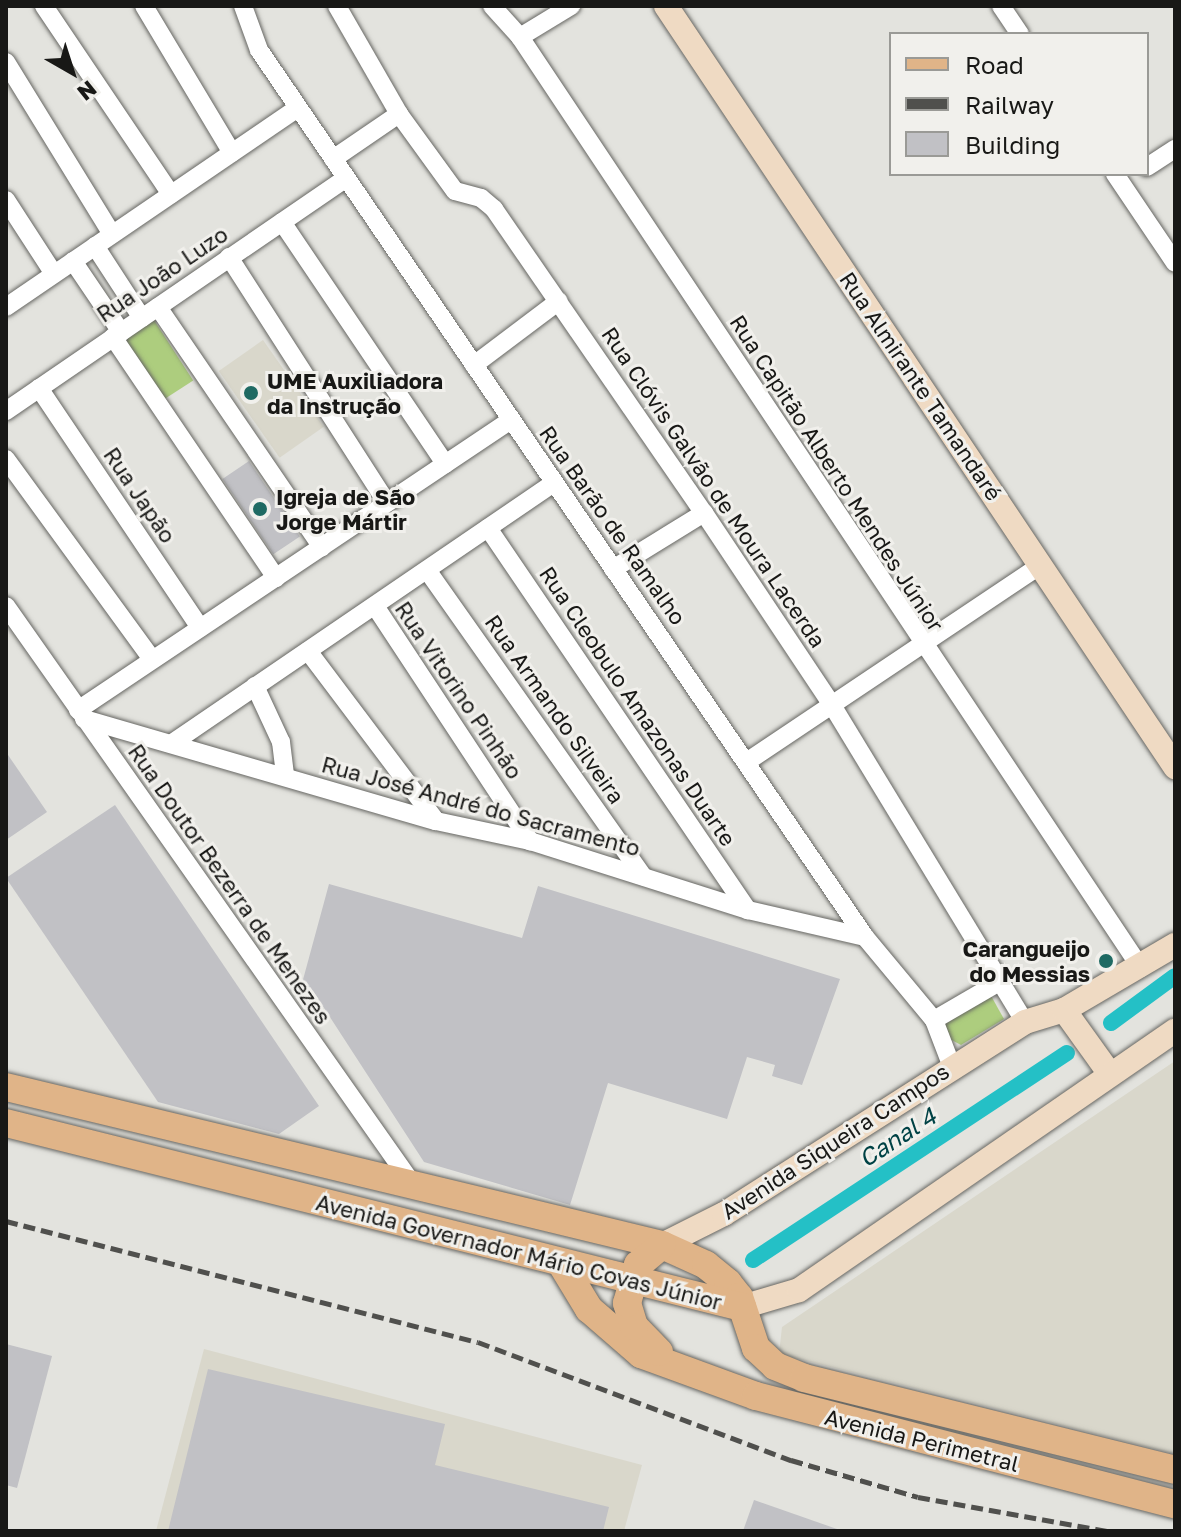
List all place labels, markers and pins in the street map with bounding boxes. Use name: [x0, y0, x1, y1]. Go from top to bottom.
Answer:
place label: UME Auxiliadora da Instrução: [267, 367, 443, 418]
marker: UME Auxiliadora da Instrução: [242, 384, 260, 402]
place label: Igreja de São Jorge Mártir: [276, 483, 415, 534]
marker: Igreja de São Jorge Mártir: [251, 500, 269, 518]
place label: Carangueijo do Messias: [962, 935, 1090, 986]
marker: Carangueijo do Messias: [1097, 952, 1115, 970]

